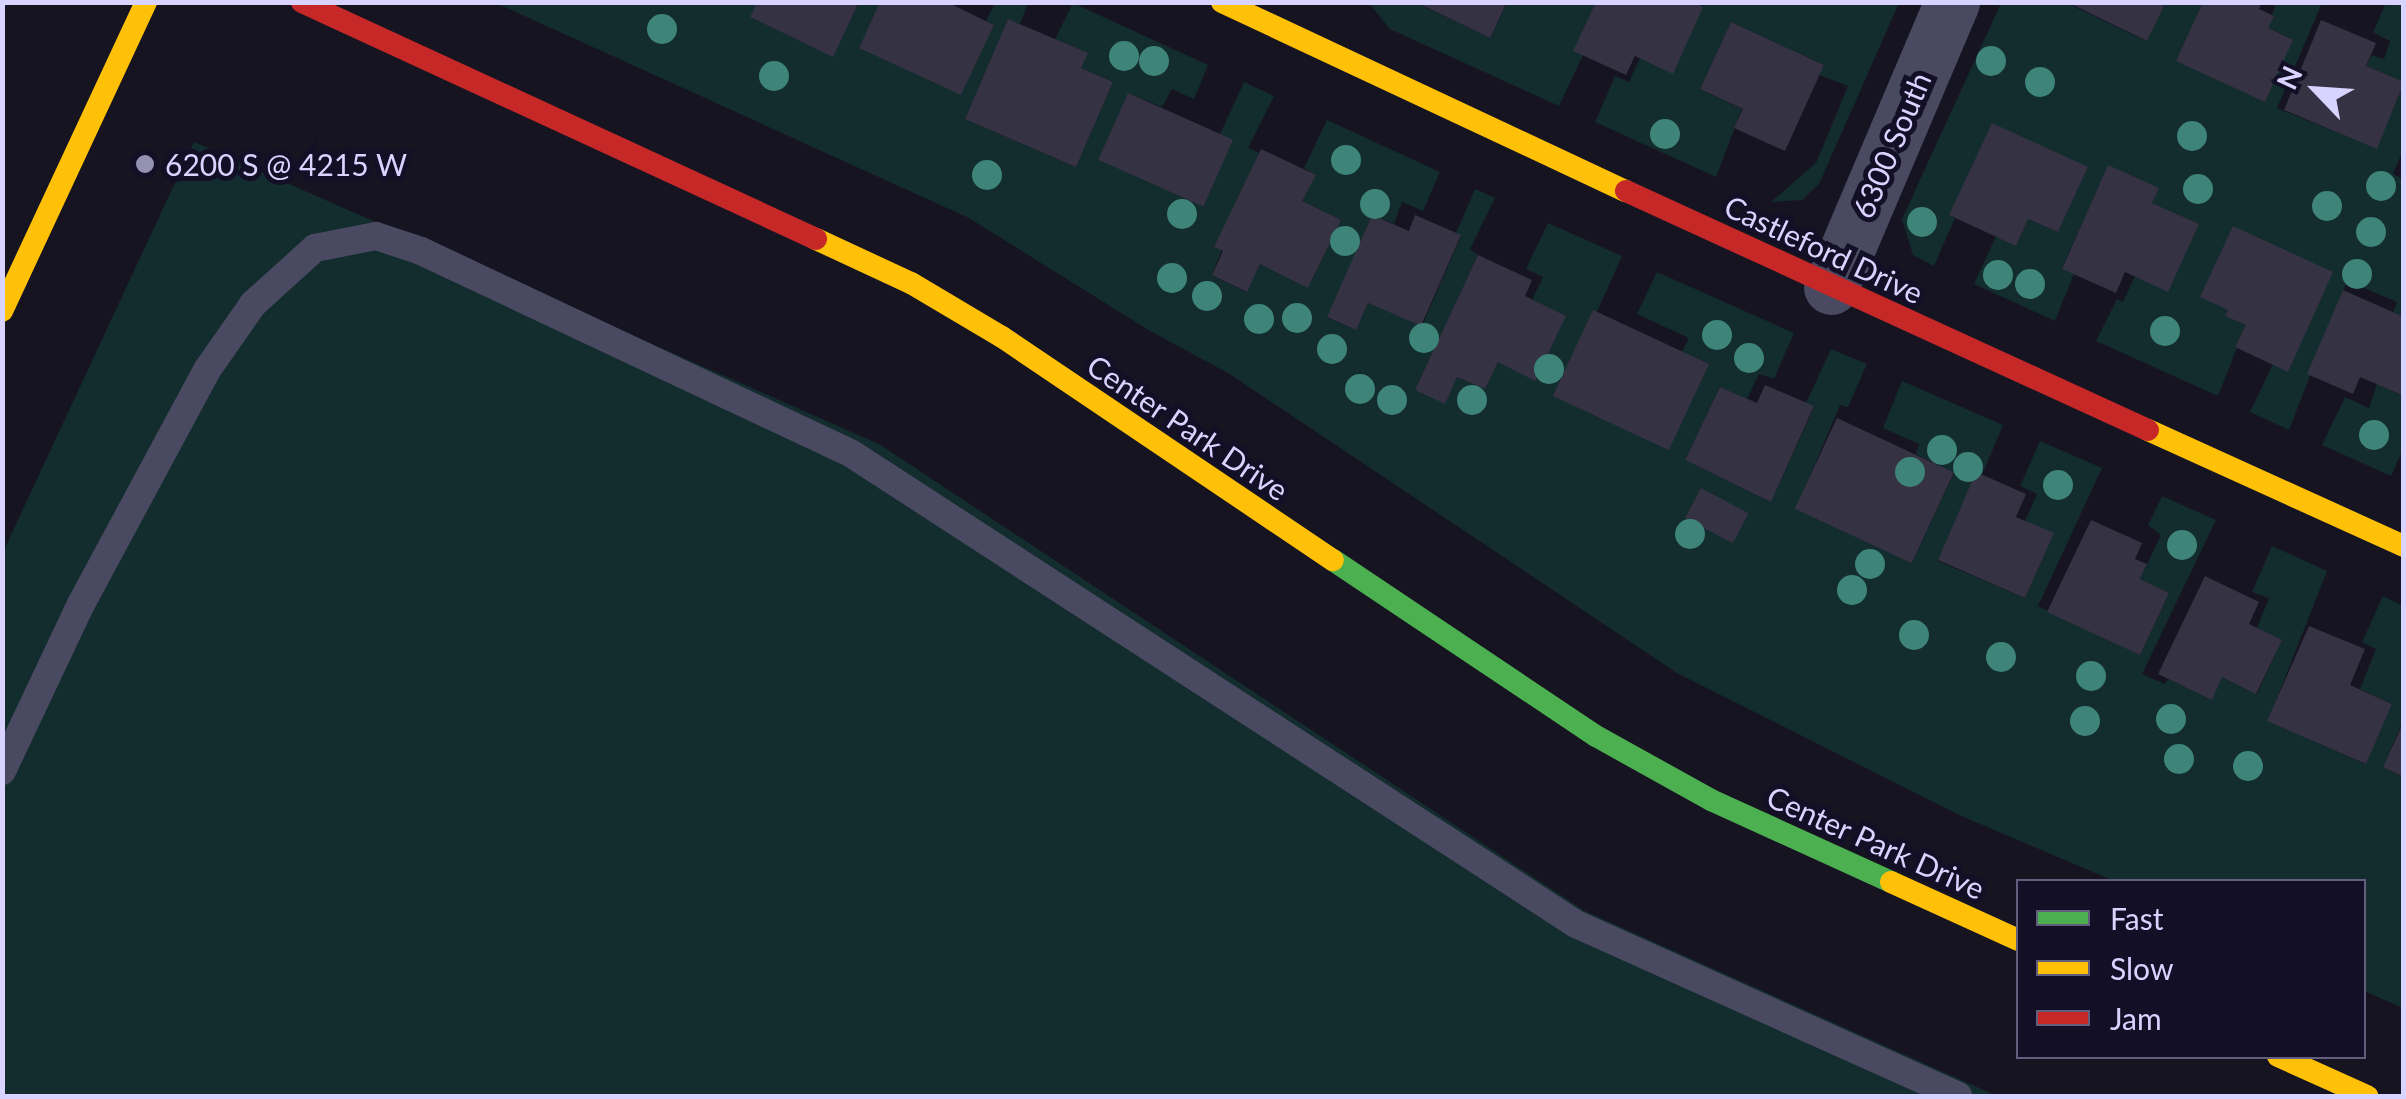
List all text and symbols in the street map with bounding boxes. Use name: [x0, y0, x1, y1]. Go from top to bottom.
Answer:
north arrow: [2266, 40, 2366, 140]
text: N: [2269, 60, 2309, 94]
street label: 6300 South: [1844, 67, 1938, 223]
place label: 6200 S @ 4215 W: [165, 146, 407, 182]
marker: 6200 S @ 4215 W: [134, 153, 156, 175]
street label: Castleford Drive: [1719, 187, 1929, 311]
street label: Center Park Drive: [1081, 346, 1295, 508]
street label: Center Park Drive: [1761, 778, 1991, 906]
legend: [2016, 879, 2366, 1059]
text: Fast: [2110, 900, 2164, 936]
text: Slow: [2110, 950, 2173, 986]
text: Jam: [2110, 1000, 2162, 1036]

